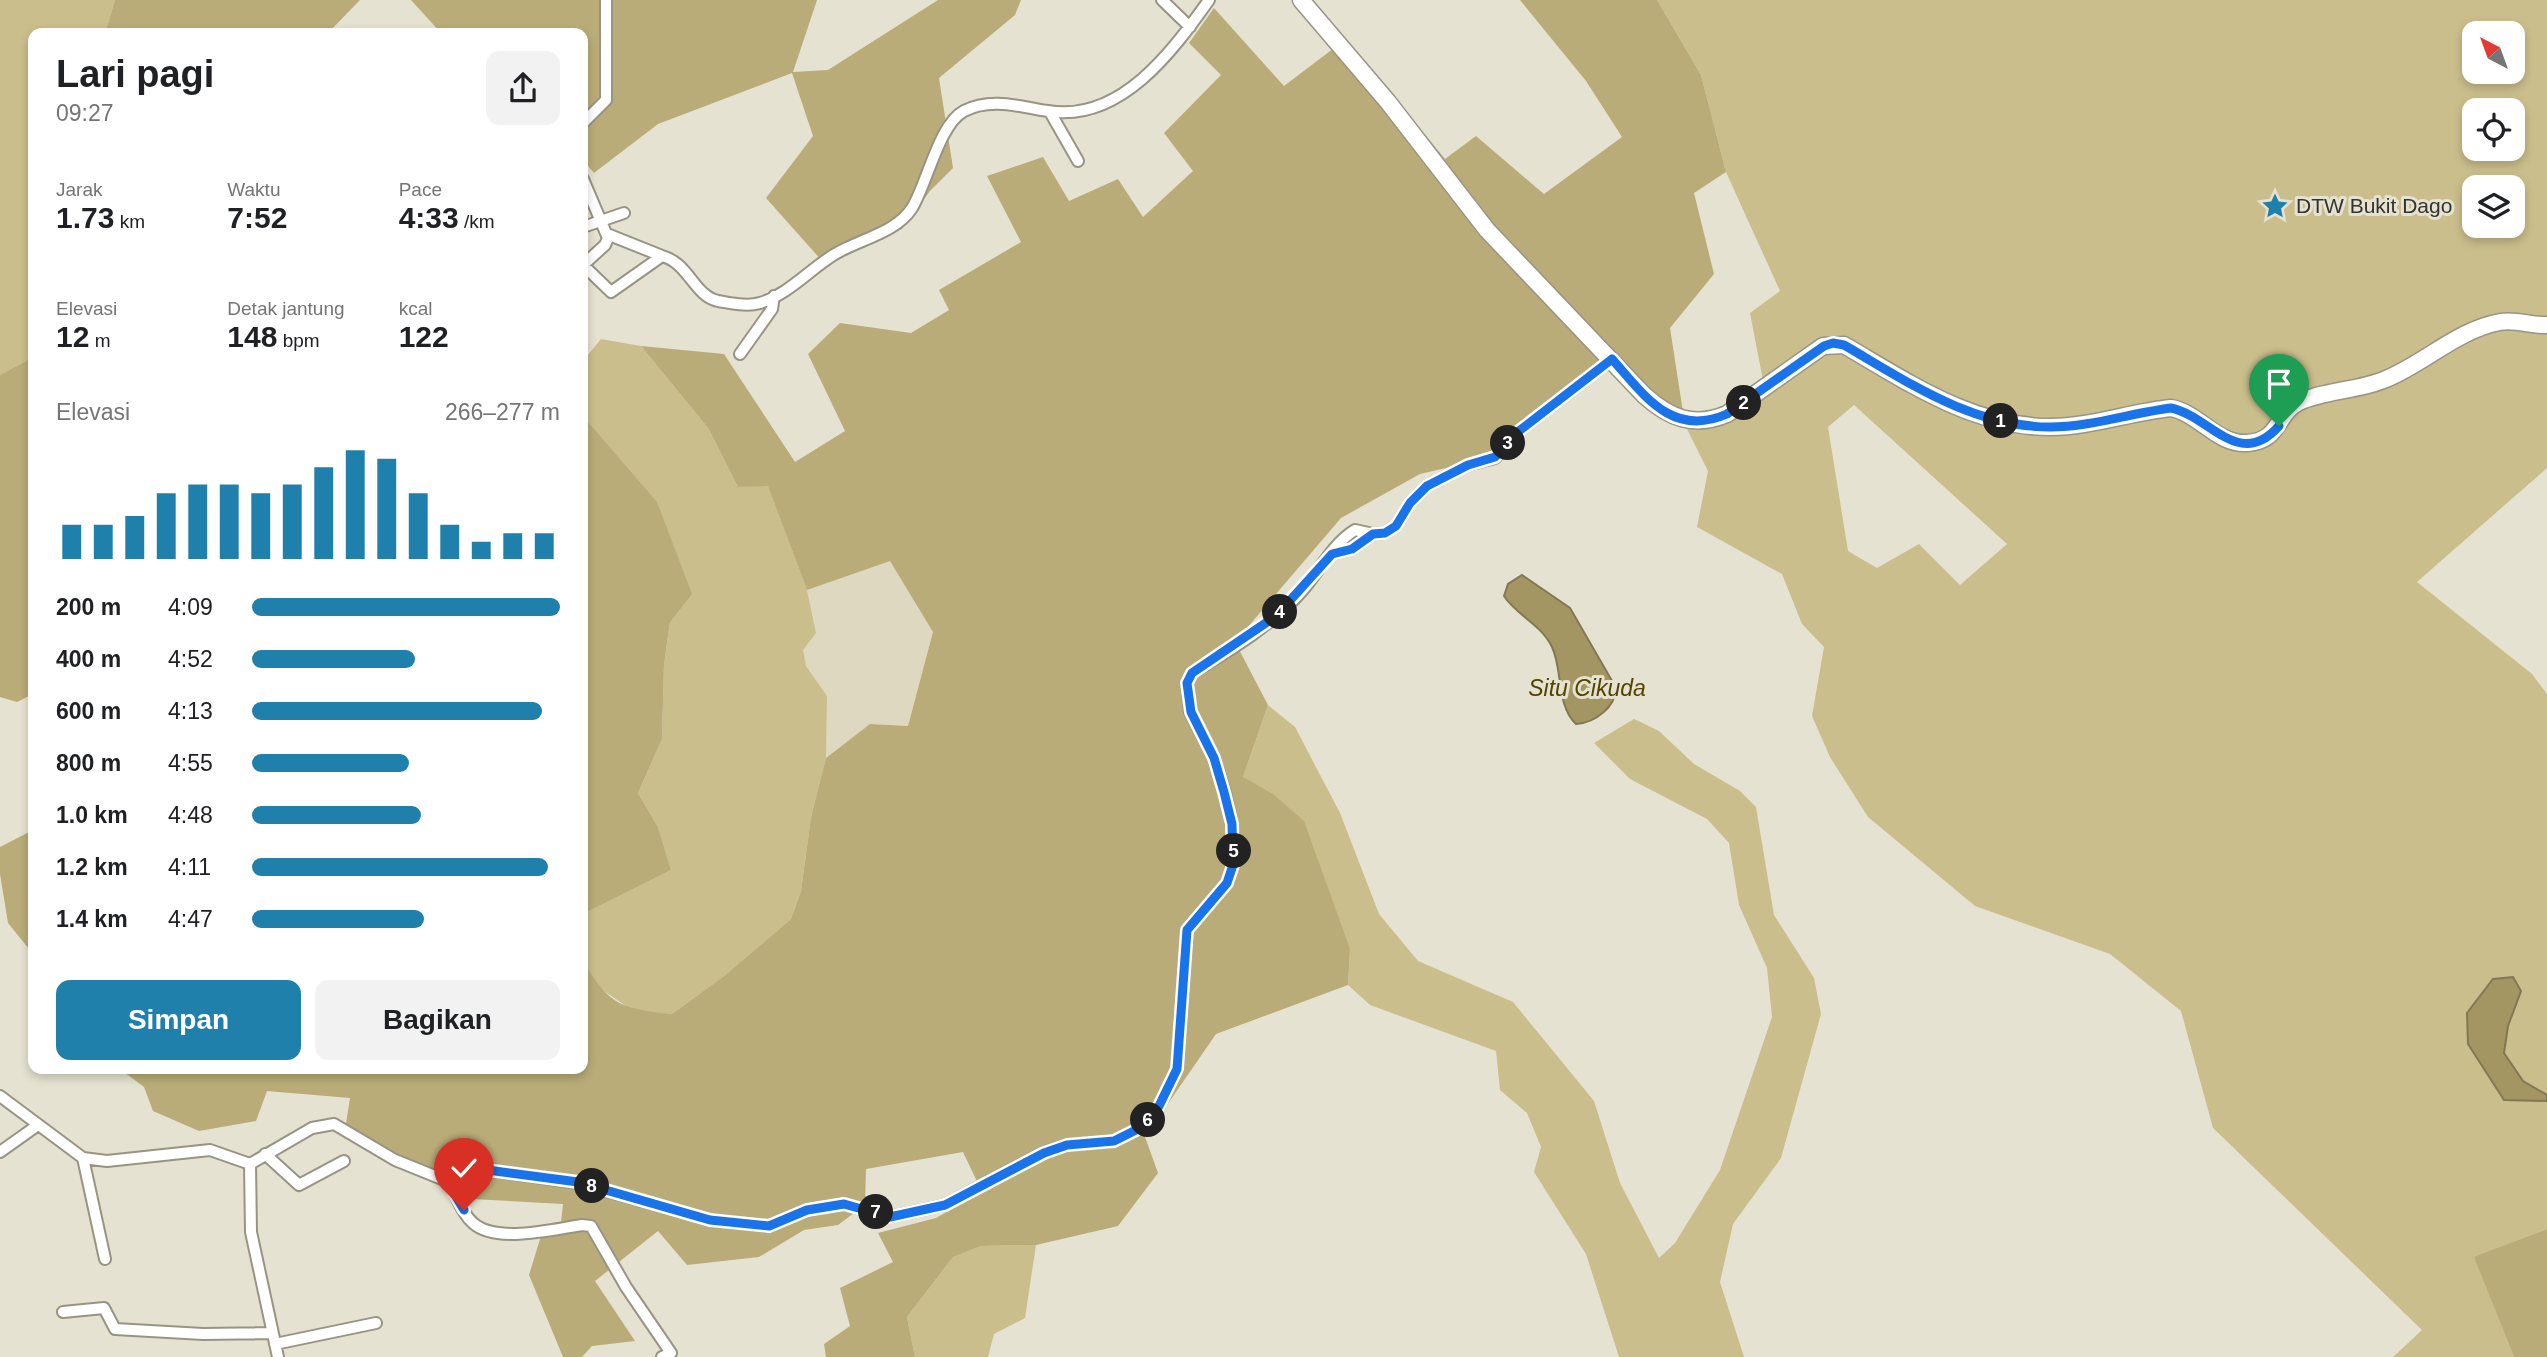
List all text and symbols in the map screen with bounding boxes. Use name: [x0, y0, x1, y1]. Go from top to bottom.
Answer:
north arrow: [2462, 21, 2525, 84]
map controls: [2462, 21, 2525, 238]
button: share: [486, 51, 560, 125]
text: Lari pagi: [56, 53, 214, 95]
button: locate: [2462, 98, 2525, 161]
text: 09:27: [56, 100, 114, 126]
button: layers: [2462, 175, 2525, 238]
text: Jarak: [56, 179, 102, 200]
text: Waktu: [227, 179, 280, 200]
text: Pace: [399, 179, 442, 200]
place icon: DTW Bukit Dago: [2260, 191, 2290, 221]
place label: DTW Bukit Dago: [2296, 194, 2452, 217]
text: 1.73: [56, 201, 114, 234]
text: 7:52: [227, 201, 287, 234]
text: 4:33: [399, 201, 459, 234]
text: km: [114, 211, 145, 232]
text: /km: [459, 211, 495, 232]
text: Elevasi: [56, 298, 117, 319]
text: Detak jantung: [227, 298, 345, 319]
text: kcal: [399, 298, 432, 319]
text: 12: [56, 320, 89, 353]
text: 148: [227, 320, 277, 353]
text: 122: [399, 320, 449, 353]
text: m: [89, 330, 110, 351]
text: bpm: [277, 330, 320, 351]
pin: [2249, 354, 2309, 426]
icon: arrive: [2260, 365, 2298, 403]
pin: 2: [1726, 386, 1762, 420]
text: 2: [1738, 392, 1749, 413]
text: Elevasi: [56, 399, 130, 425]
text: 266–277 m: [445, 399, 560, 425]
pin: 1: [1983, 404, 2018, 438]
text: 1: [1995, 410, 2006, 431]
pin: 3: [1490, 426, 1526, 460]
text: 3: [1502, 432, 1513, 453]
text: 200 m: [56, 594, 121, 620]
text: 4:09: [168, 594, 213, 620]
pin: 4: [1262, 594, 1298, 630]
text: 4: [1274, 601, 1285, 622]
text: 400 m: [56, 646, 121, 672]
text: 4:52: [168, 646, 213, 672]
water label: Situ Cikuda: [1528, 675, 1646, 701]
text: 600 m: [56, 698, 121, 724]
text: 4:13: [168, 698, 213, 724]
text: 800 m: [56, 750, 121, 776]
text: 4:55: [168, 750, 213, 776]
text: 1.0 km: [56, 802, 128, 828]
text: 4:48: [168, 802, 213, 828]
pin: 5: [1216, 834, 1252, 868]
text: 5: [1228, 840, 1239, 861]
text: 1.2 km: [56, 854, 128, 880]
text: 4:11: [168, 854, 211, 880]
text: 1.4 km: [56, 906, 128, 932]
text: 4:47: [168, 906, 213, 932]
button: Simpan: [56, 980, 301, 1060]
button: Bagikan: [315, 980, 560, 1060]
pin: 6: [1130, 1102, 1166, 1138]
text: 6: [1142, 1109, 1153, 1130]
pin: [434, 1138, 494, 1210]
icon: check: [445, 1149, 483, 1187]
pin: 8: [574, 1168, 610, 1204]
text: 8: [586, 1175, 597, 1196]
pin: 7: [858, 1194, 894, 1230]
text: 7: [870, 1201, 881, 1222]

